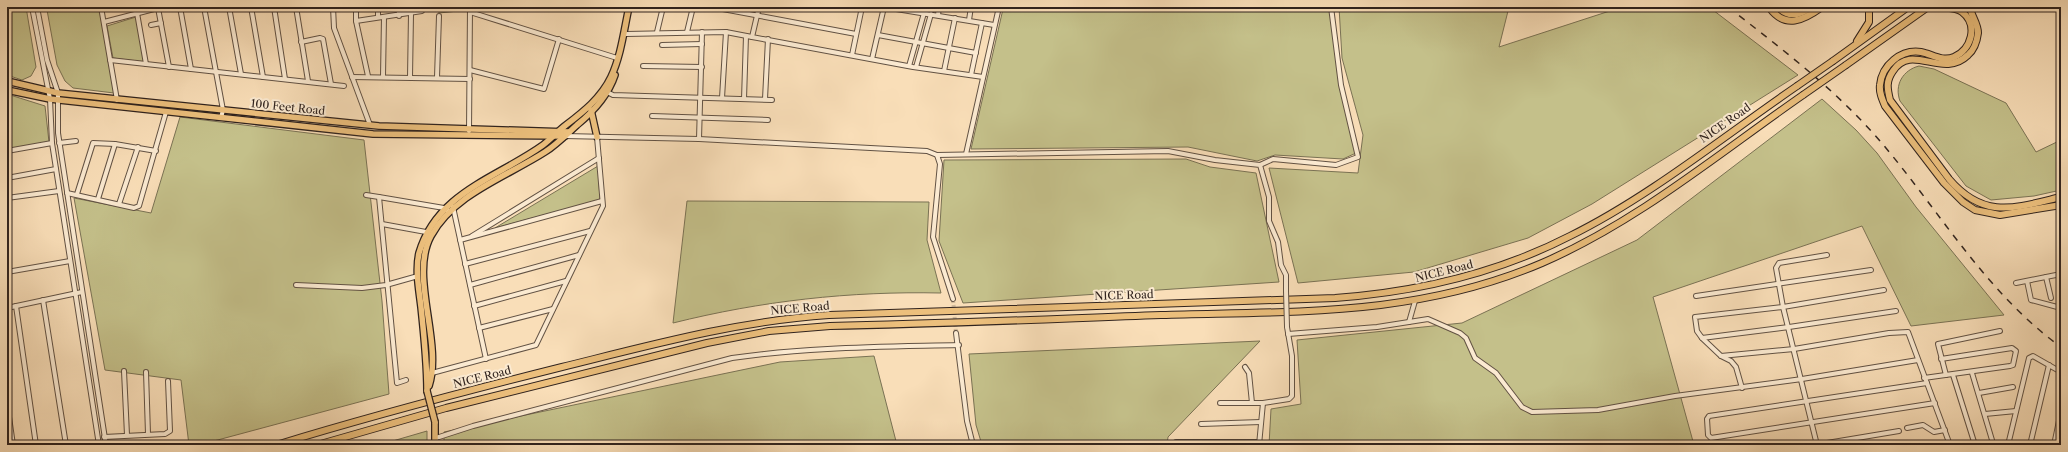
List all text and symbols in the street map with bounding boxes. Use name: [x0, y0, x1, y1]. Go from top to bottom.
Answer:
street label: 100 Feet Road: [250, 96, 326, 118]
street label: NICE Road: [1697, 100, 1754, 146]
street label: NICE Road: [1414, 257, 1475, 285]
street label: NICE Road: [1094, 287, 1154, 303]
street label: NICE Road: [770, 298, 830, 318]
street label: NICE Road: [452, 363, 513, 391]

